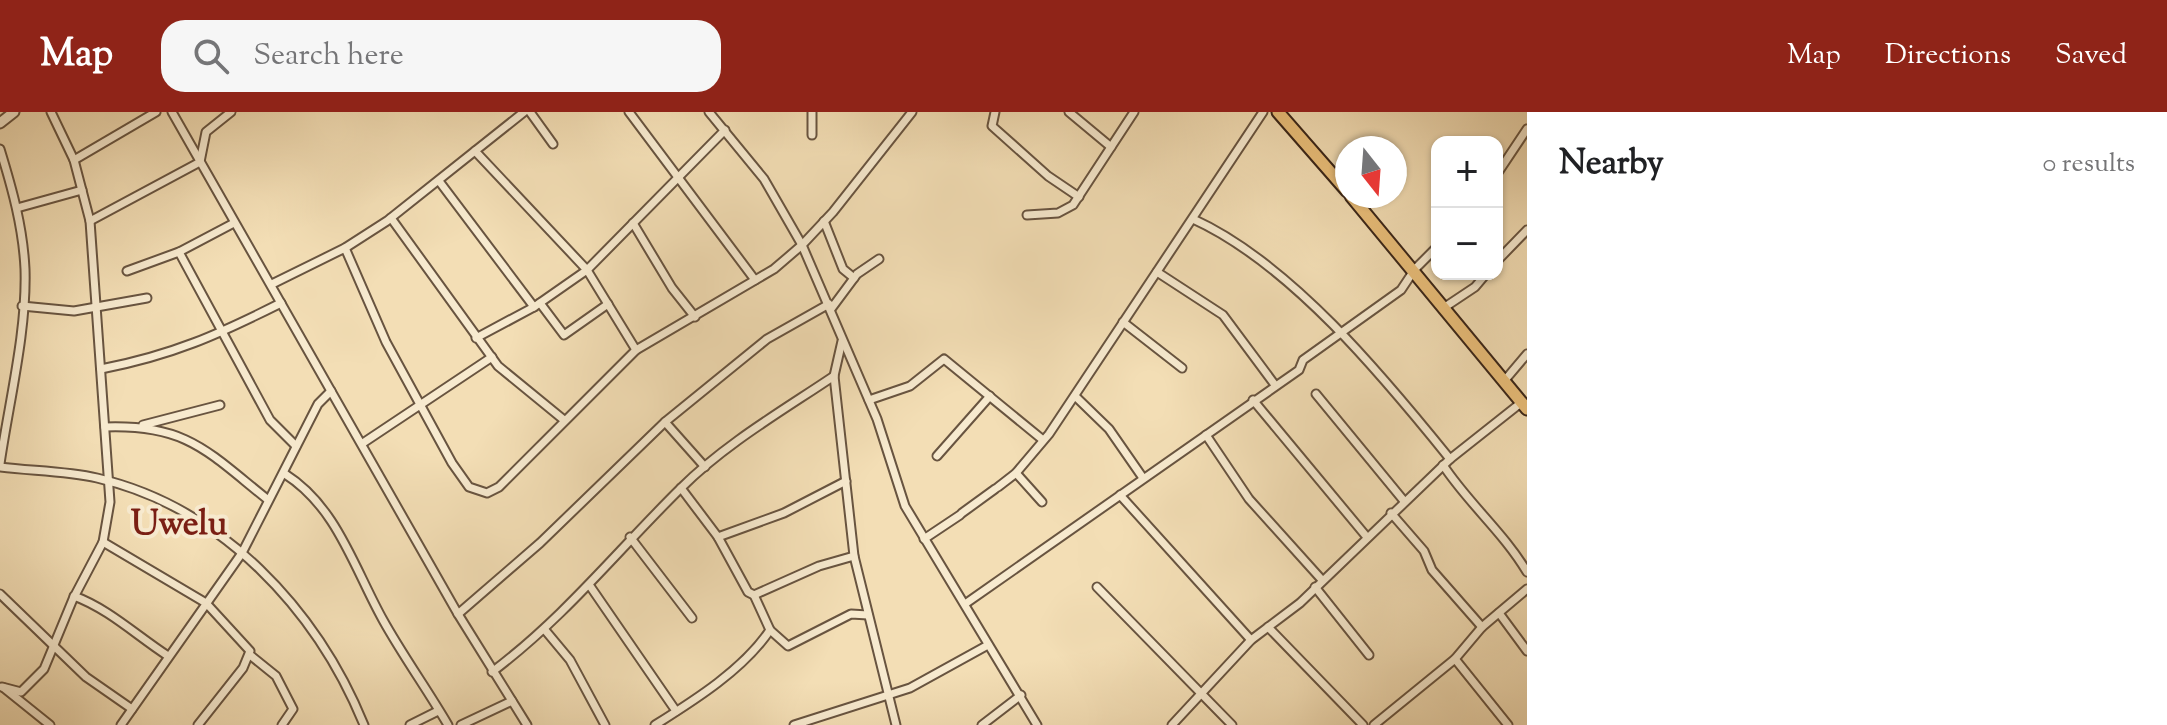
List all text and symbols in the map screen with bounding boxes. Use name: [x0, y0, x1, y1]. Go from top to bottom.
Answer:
search box: [161, 20, 721, 92]
text: Map: [40, 29, 113, 83]
icon: search: [189, 34, 233, 78]
text: Search here: [253, 35, 404, 78]
text: Map: [1787, 36, 1841, 76]
text: Directions: [1885, 36, 2011, 76]
text: Saved: [2055, 36, 2127, 76]
north arrow: [1335, 136, 1407, 208]
map controls: [1431, 136, 1503, 280]
button: +: [1431, 136, 1503, 208]
text: Nearby: [1559, 140, 1664, 189]
text: 0 results: [2043, 146, 2135, 183]
button: −: [1431, 208, 1503, 280]
district label: Uwelu: [131, 501, 228, 550]

